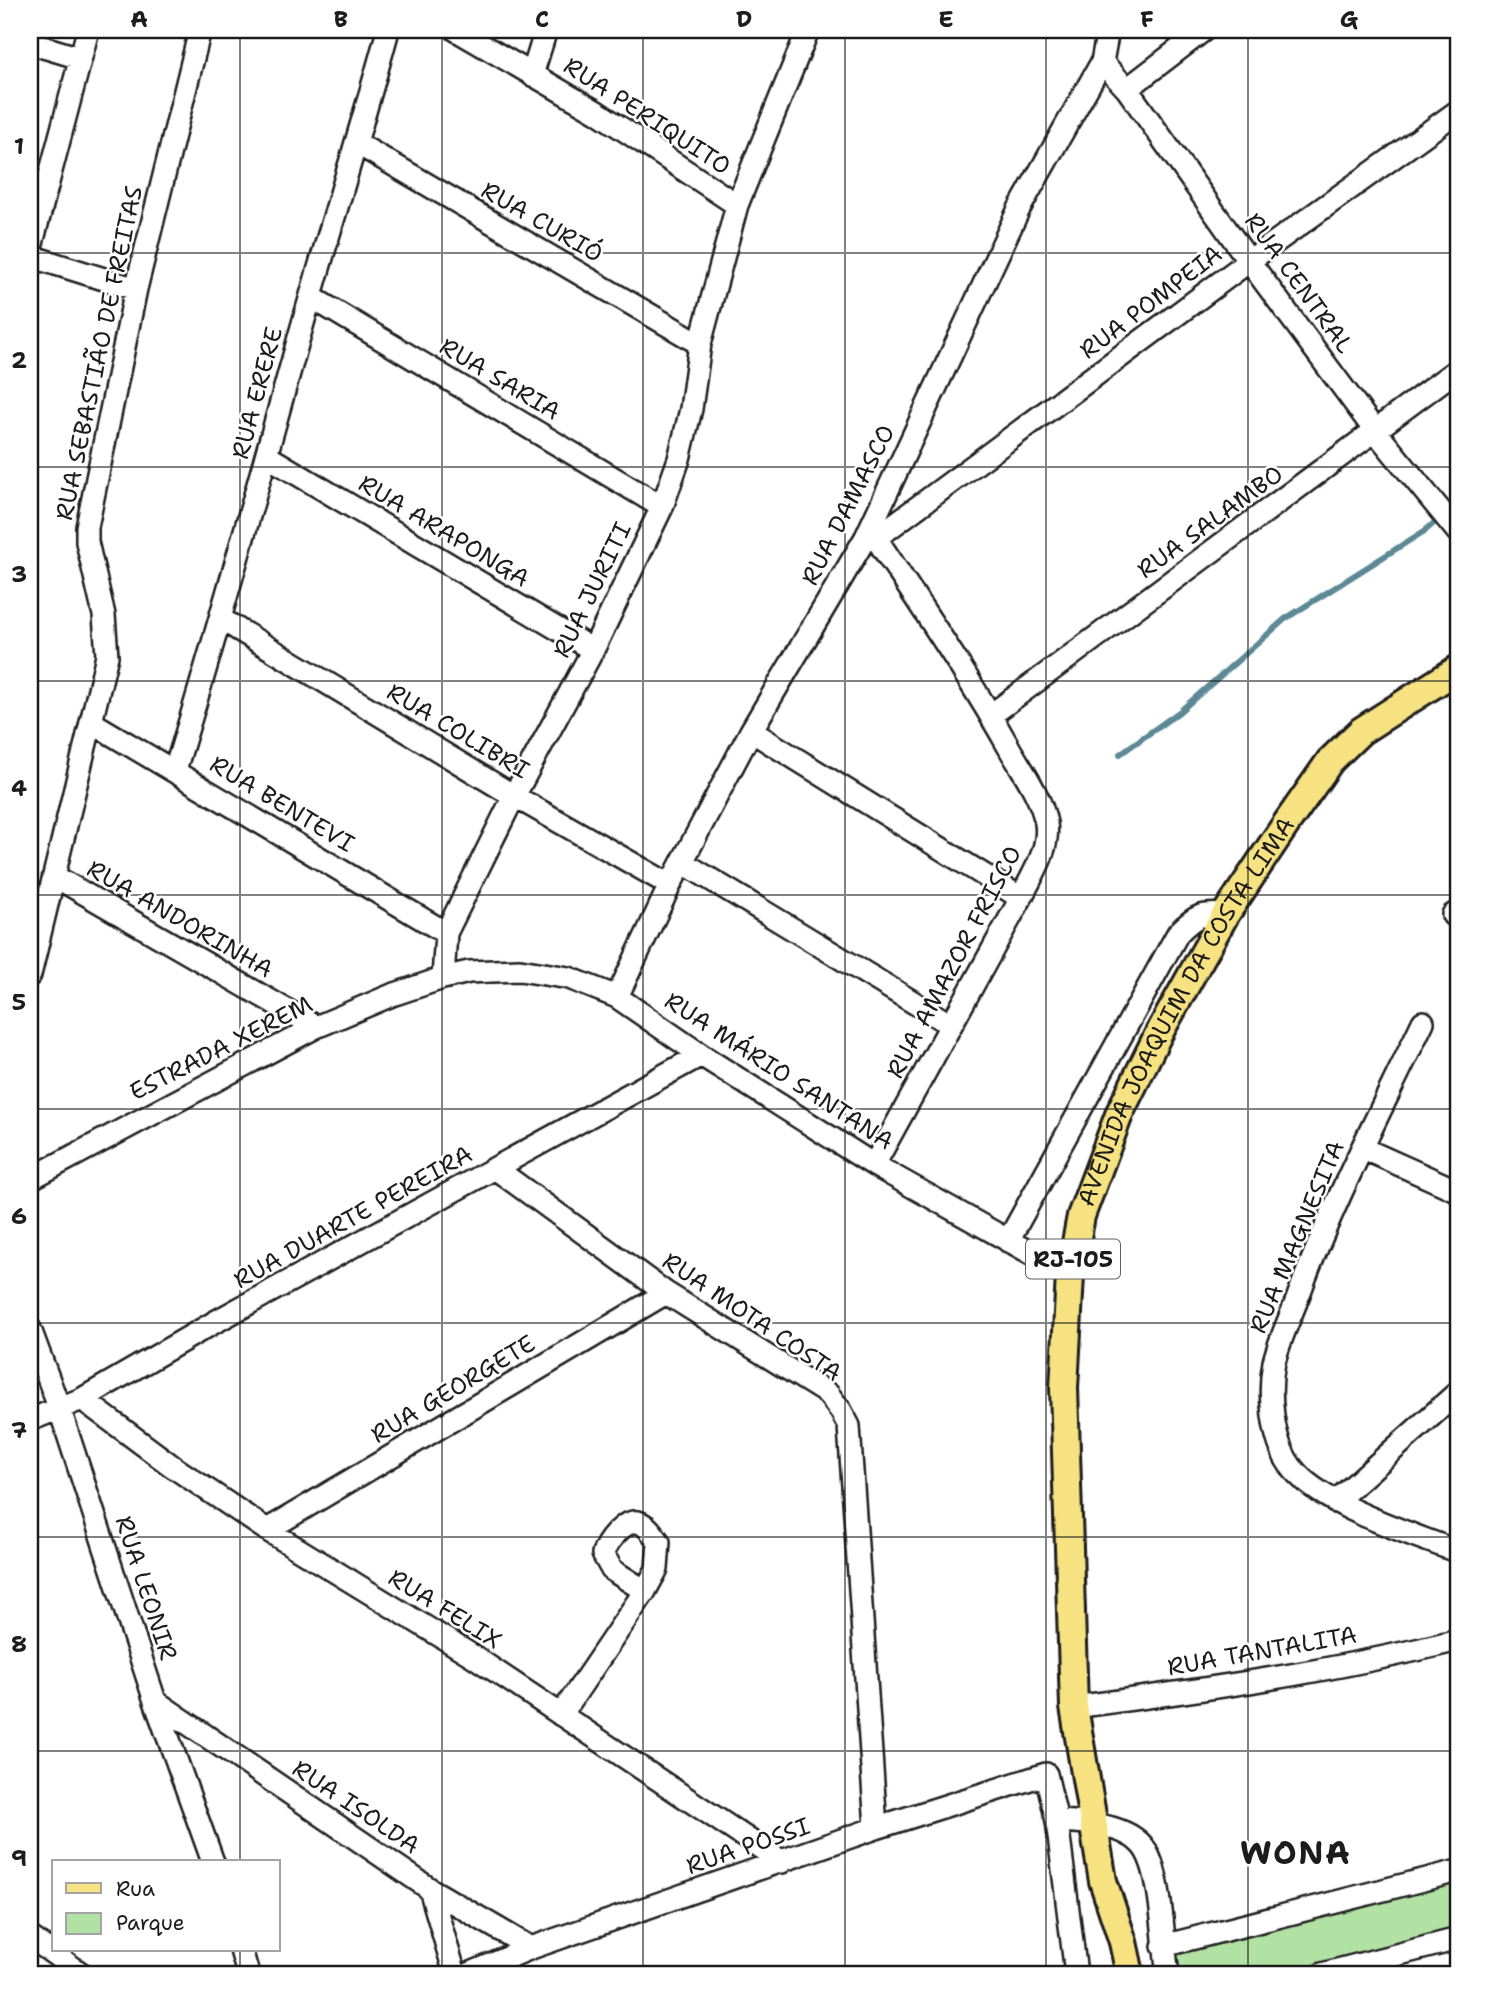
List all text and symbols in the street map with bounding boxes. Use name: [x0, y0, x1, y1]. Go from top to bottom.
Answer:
text: A: [130, 4, 148, 34]
text: B: [334, 4, 348, 34]
text: C: [535, 4, 549, 34]
text: D: [736, 4, 752, 34]
text: E: [938, 4, 954, 34]
text: F: [1140, 4, 1154, 34]
text: G: [1340, 4, 1359, 34]
street label: RUA PERIQUITO: [557, 50, 737, 182]
text: 1: [14, 131, 24, 161]
street label: RUA CURIÓ: [475, 174, 609, 270]
street label: RUA SEBASTIÃO DE FREITAS: [48, 183, 150, 523]
street label: RUA CENTRAL: [1237, 206, 1361, 360]
street label: RUA POMPEIA: [1073, 238, 1229, 366]
street label: RUA ERERE: [224, 323, 290, 463]
street label: RUA SARIA: [434, 330, 566, 428]
text: 2: [11, 345, 27, 375]
street label: RUA DAMASCO: [794, 419, 902, 591]
street label: RUA SALAMBO: [1131, 458, 1289, 586]
street label: RUA ARAPONGA: [353, 467, 535, 595]
street label: RUA JURITI: [545, 517, 639, 663]
text: 3: [11, 559, 27, 589]
street label: RUA COLIBRI: [381, 676, 535, 786]
street label: RUA BENTEVI: [204, 748, 360, 860]
text: 4: [11, 773, 27, 803]
street label: AVENIDA JOAQUIM DA COSTA LIMA: [1070, 811, 1302, 1211]
street label: RUA AMAZOR FRISCO: [879, 840, 1029, 1084]
street label: RUA ANDORINHA: [81, 853, 279, 985]
street label: RUA MÁRIO SANTANA: [658, 985, 900, 1157]
text: 5: [12, 987, 26, 1017]
street label: ESTRADA XEREM: [124, 988, 318, 1108]
street label: RUA MAGNESITA: [1242, 1136, 1352, 1338]
street label: RUA DUARTE PEREIRA: [228, 1138, 478, 1296]
text: 6: [11, 1201, 27, 1231]
road number: RJ-105: [1026, 1240, 1120, 1278]
street label: RUA MOTA COSTA: [656, 1245, 848, 1389]
street label: RUA GEORGETE: [365, 1327, 541, 1451]
text: 7: [11, 1415, 27, 1445]
street label: RUA LEONIR: [108, 1512, 184, 1664]
street label: RUA FELIX: [382, 1562, 508, 1656]
street label: RUA TANTALITA: [1165, 1619, 1359, 1683]
text: 8: [11, 1629, 27, 1659]
street label: RUA ISOLDA: [286, 1753, 426, 1861]
street label: RUA POSSI: [682, 1810, 814, 1882]
district label: WONA: [1240, 1831, 1352, 1874]
text: 9: [11, 1843, 27, 1873]
legend: [52, 1860, 280, 1952]
text: Rua: [116, 1875, 155, 1903]
text: Parque: [116, 1909, 185, 1937]

